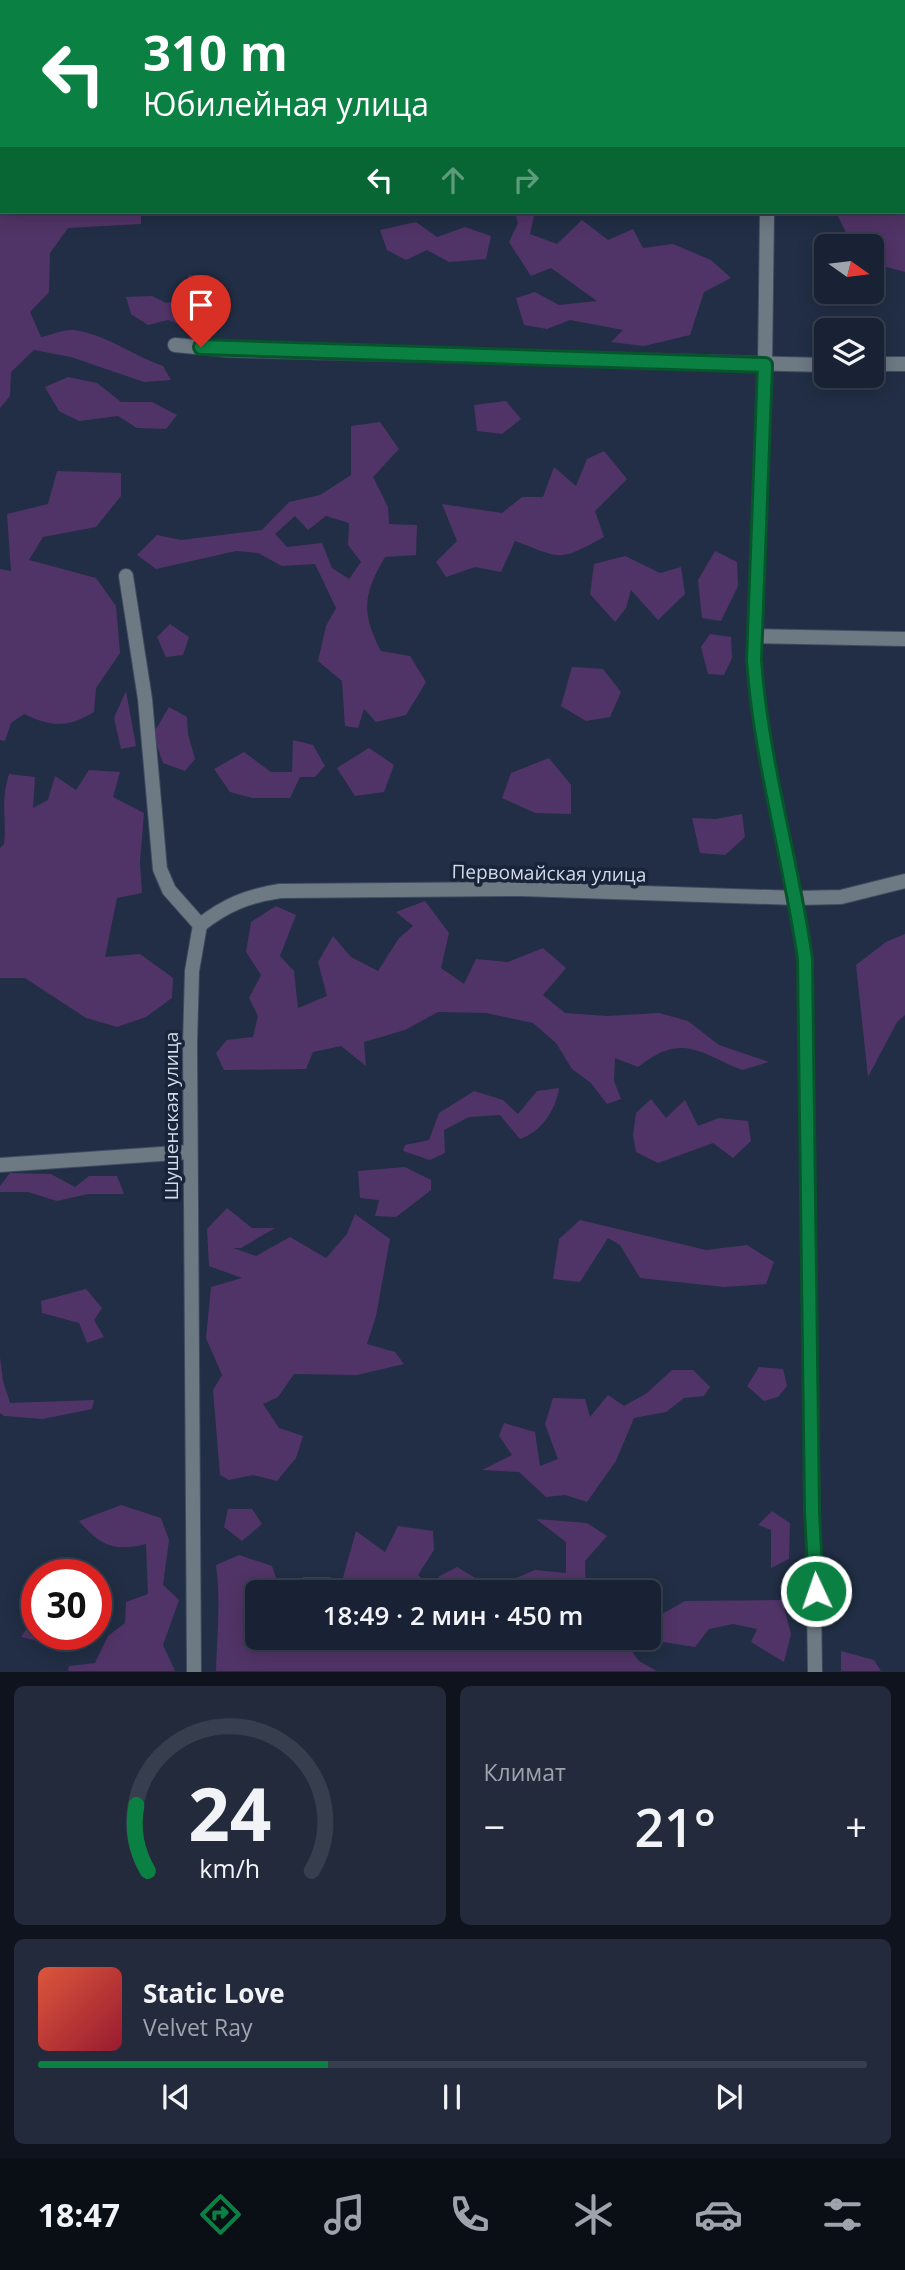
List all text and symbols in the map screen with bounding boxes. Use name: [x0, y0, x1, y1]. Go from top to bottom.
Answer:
text: 310 m: [143, 19, 288, 85]
icon: left: [28, 28, 119, 119]
text: Юбилейная улица: [143, 82, 429, 125]
icon: left: [361, 161, 399, 199]
icon: ahead: [434, 161, 472, 199]
icon: right: [507, 161, 545, 199]
north arrow: [814, 234, 884, 304]
map controls: [814, 234, 884, 388]
pin: [171, 275, 231, 347]
icon: arrive: [182, 286, 220, 324]
button: layers: [814, 318, 884, 388]
street label: Первомайская улица: [451, 858, 647, 888]
street label: Шушенская улица: [158, 1032, 184, 1200]
position arrow: [779, 1554, 853, 1628]
speed limit sign: 30: [21, 1559, 112, 1650]
text: 18:49 · 2 мин · 450 m: [323, 1597, 583, 1633]
text: Климат: [484, 1756, 566, 1788]
text: 24: [188, 1764, 271, 1863]
text: 21°: [634, 1791, 716, 1862]
text: −: [484, 1800, 505, 1852]
text: +: [845, 1800, 867, 1852]
text: km/h: [199, 1851, 260, 1885]
text: Static Love: [143, 1975, 285, 2011]
text: Velvet Ray: [143, 2011, 253, 2043]
icon: previous: [157, 2078, 195, 2116]
icon: pause: [433, 2078, 471, 2116]
icon: next: [710, 2078, 748, 2116]
icon: directions: [196, 2190, 245, 2239]
icon: music: [320, 2190, 369, 2239]
icon: phone: [445, 2190, 494, 2239]
icon: climate: [569, 2190, 618, 2239]
icon: car: [694, 2190, 743, 2239]
icon: filters: [818, 2190, 867, 2239]
text: 18:47: [38, 2193, 120, 2236]

